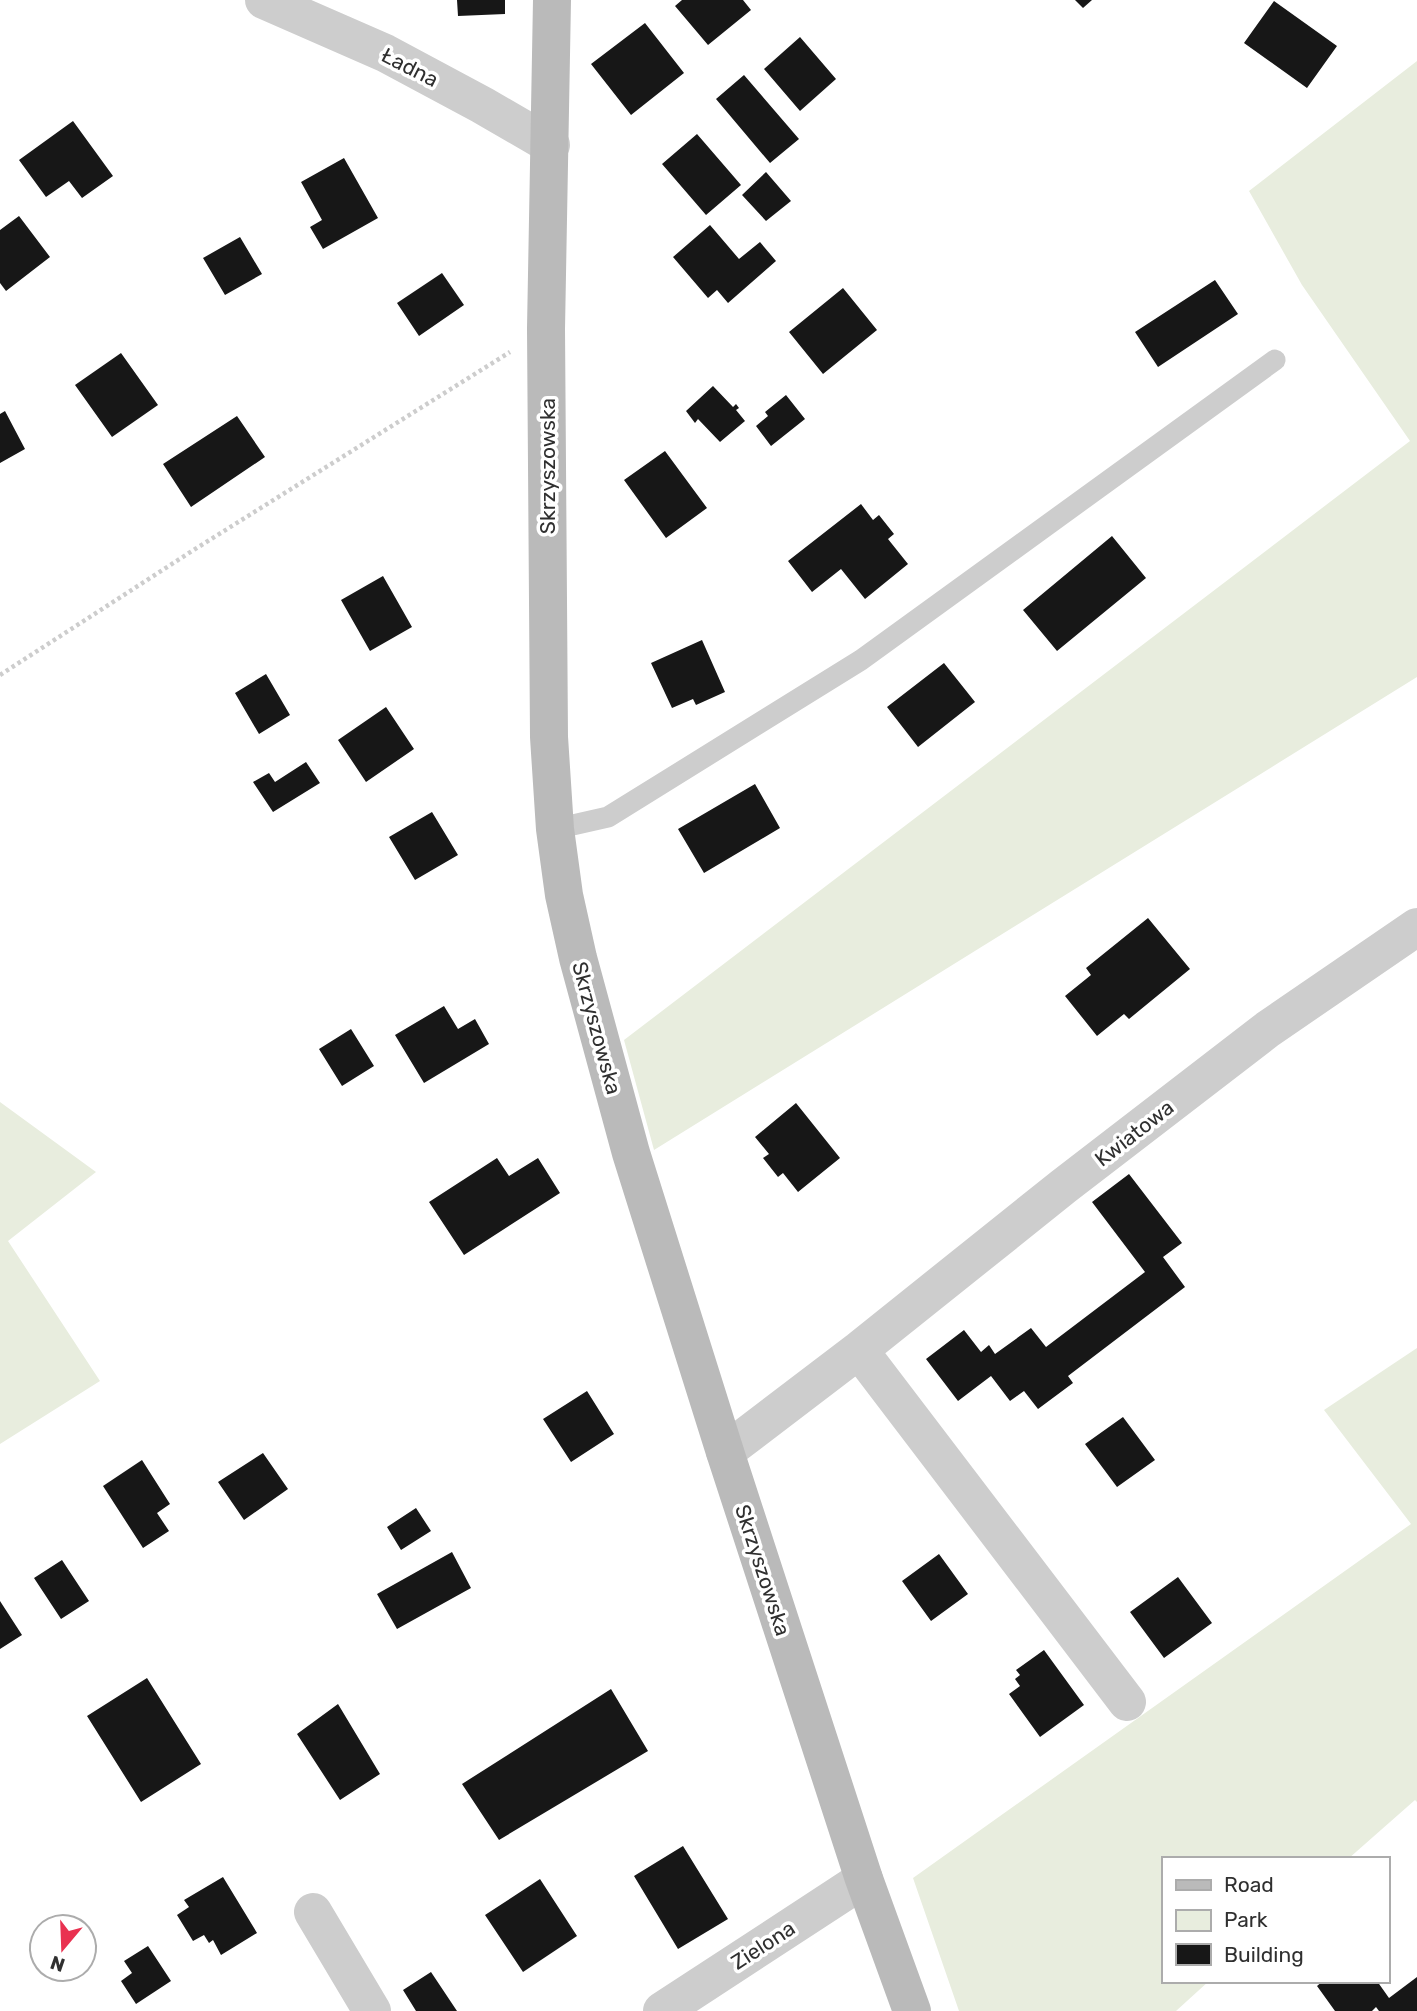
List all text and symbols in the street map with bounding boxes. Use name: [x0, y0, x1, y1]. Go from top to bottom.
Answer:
street label: Ładna: [377, 42, 443, 92]
street label: Skrzyszowska: [535, 398, 560, 534]
street label: Skrzyszowska: [567, 959, 627, 1097]
street label: Kwiatowa: [1090, 1094, 1178, 1172]
street label: Skrzyszowska: [730, 1501, 796, 1639]
legend: [1162, 1857, 1389, 1983]
text: Road: [1224, 1872, 1274, 1897]
text: Park: [1224, 1907, 1268, 1932]
north arrow: [28, 1913, 98, 1983]
street label: Zielona: [726, 1915, 800, 1975]
text: Building: [1224, 1942, 1304, 1967]
text: N: [47, 1951, 68, 1977]

